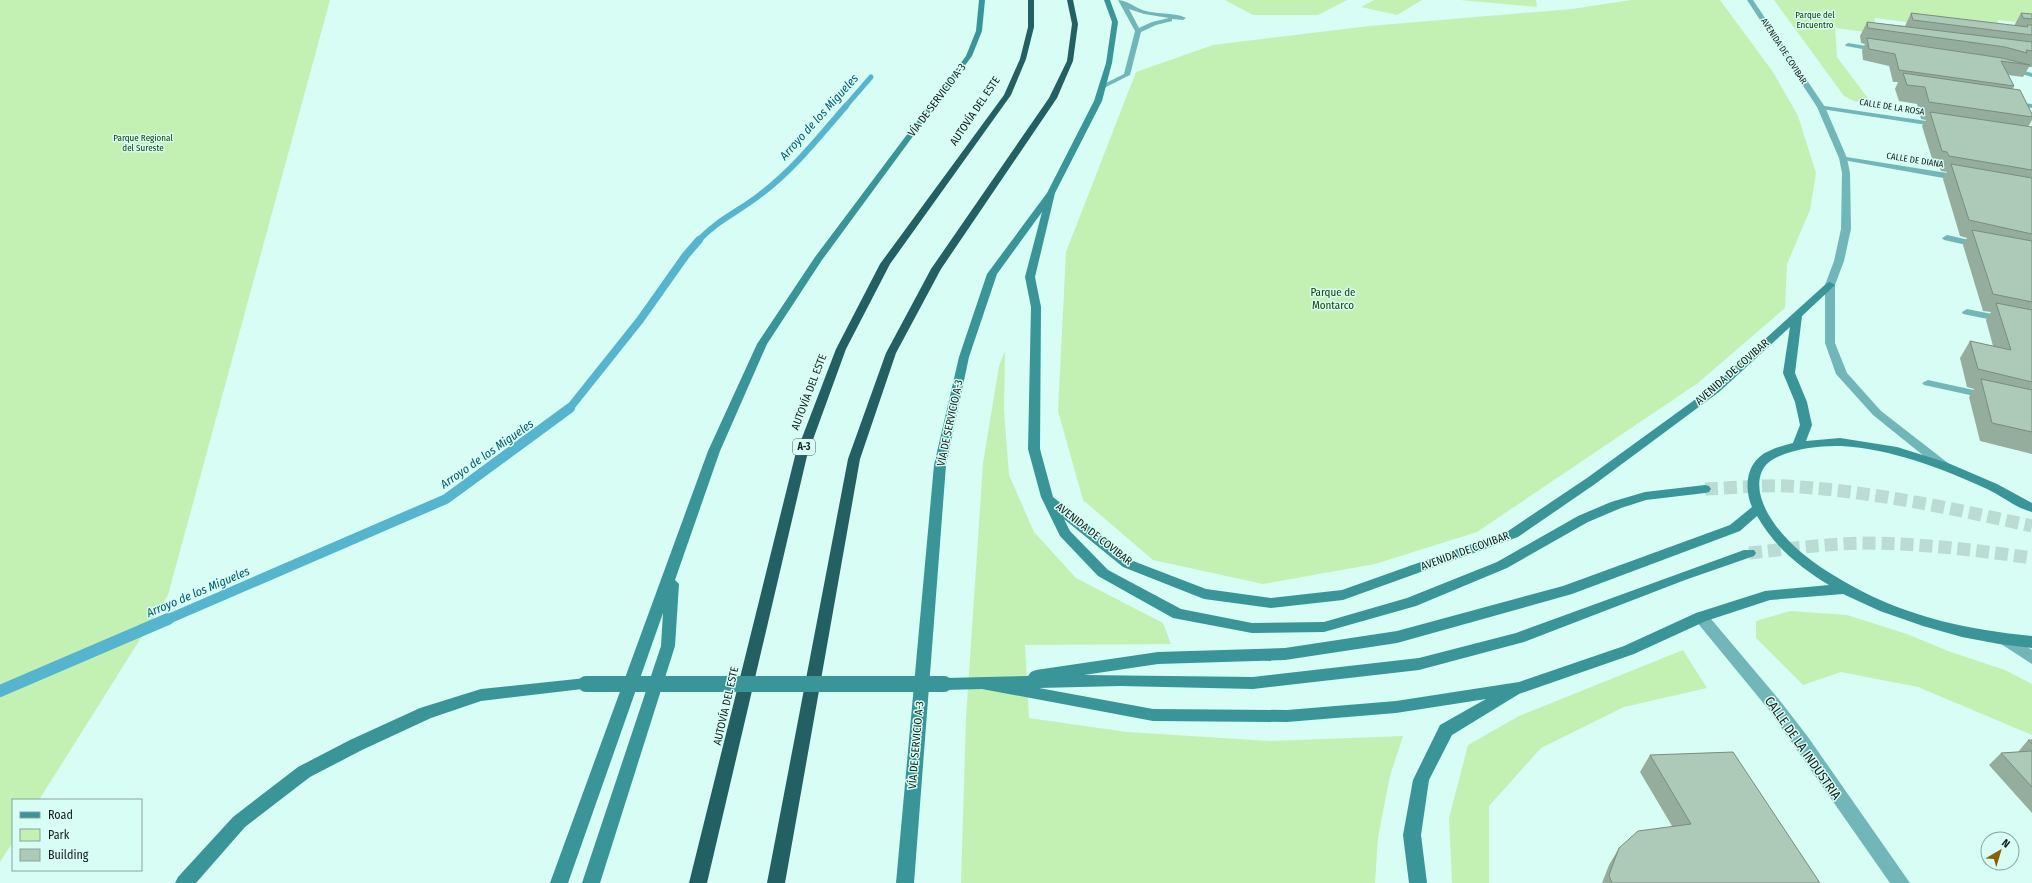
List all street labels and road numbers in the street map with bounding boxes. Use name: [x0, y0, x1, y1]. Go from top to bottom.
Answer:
street label: AVENIDA DE COVIBAR: [1759, 16, 1809, 86]
street label: VÍA DE SERVICIO A-3: [905, 60, 969, 139]
street label: AUTOVÍA DEL ESTE: [946, 74, 1003, 148]
street label: CALLE DE LA ROSA: [1859, 97, 1925, 117]
street label: CALLE DE DIANA: [1886, 151, 1945, 169]
street label: AVENIDA DE COVIBAR: [1693, 337, 1771, 407]
street label: AUTOVÍA DEL ESTE: [788, 352, 829, 432]
street label: VÍA DE SERVICIO A-3: [934, 378, 966, 467]
road number: A-3: [793, 439, 815, 455]
street label: AVENIDA DE COVIBAR: [1053, 500, 1135, 568]
street label: AVENIDA DE COVIBAR: [1419, 529, 1511, 573]
street label: AUTOVÍA DEL ESTE: [710, 665, 741, 746]
street label: CALLE DE LA INDUSTRIA: [1762, 694, 1844, 803]
street label: VÍA DE SERVICIO A-3: [905, 700, 926, 789]

